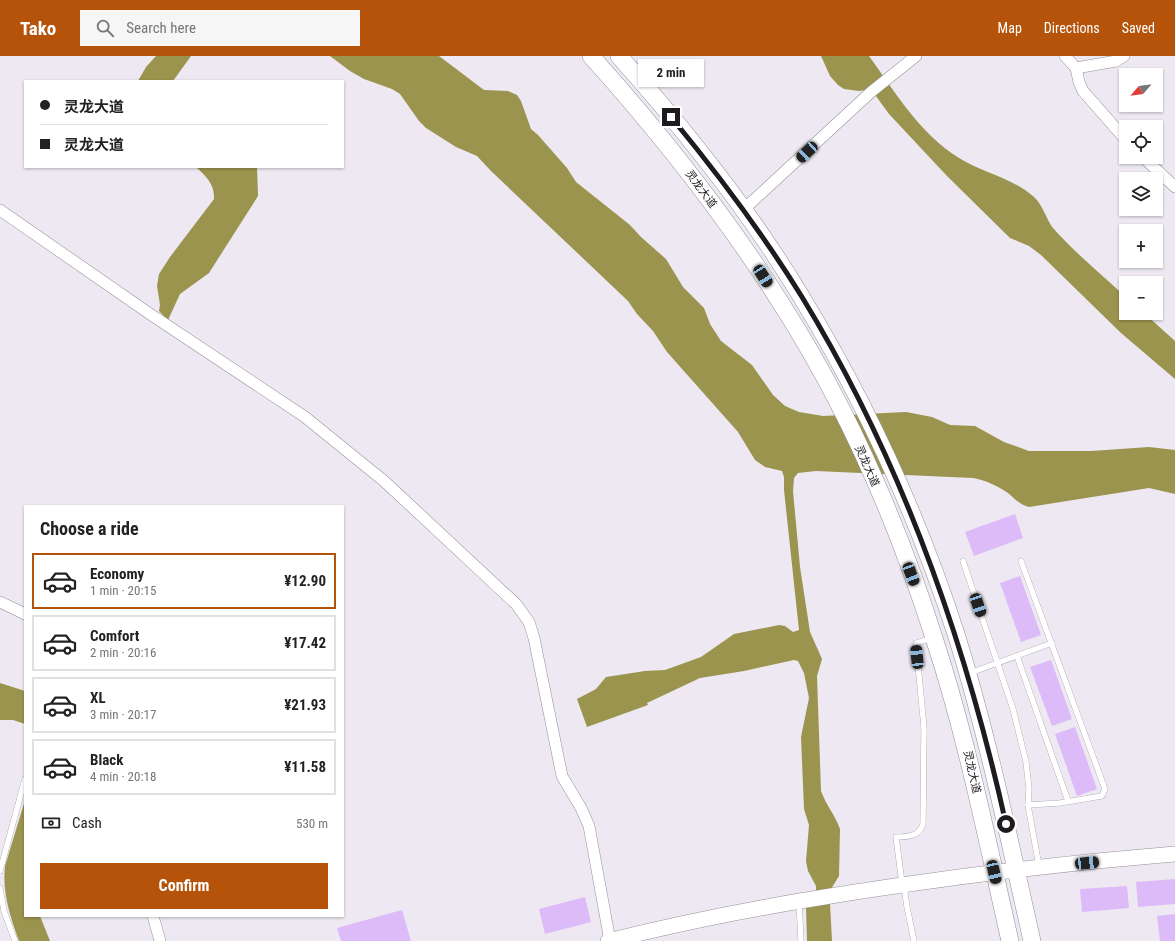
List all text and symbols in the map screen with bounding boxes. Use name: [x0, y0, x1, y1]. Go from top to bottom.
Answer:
search box: [80, 10, 360, 46]
text: Tako: [20, 17, 56, 40]
icon: search: [94, 17, 116, 39]
text: Search here: [126, 19, 196, 37]
text: Map: [998, 20, 1022, 36]
text: Directions: [1044, 20, 1100, 36]
text: Saved: [1122, 20, 1155, 36]
callout: 2 min: [638, 59, 704, 87]
text: 2 min: [657, 65, 685, 80]
north arrow: [1119, 68, 1163, 112]
map controls: [1119, 68, 1163, 320]
text: 灵龙大道: [64, 98, 124, 116]
route end: [662, 108, 680, 126]
button: locate: [1119, 120, 1163, 164]
text: 灵龙大道: [64, 136, 124, 154]
car: [794, 139, 820, 165]
street label: 灵龙大道: [683, 168, 719, 210]
button: layers: [1119, 172, 1163, 216]
button: +: [1119, 224, 1163, 268]
car: [751, 263, 775, 289]
button: −: [1119, 276, 1163, 320]
street label: 灵龙大道: [852, 443, 882, 489]
text: Choose a ride: [40, 518, 139, 539]
car: [901, 561, 921, 587]
icon: car: [42, 563, 78, 599]
text: Economy: [90, 565, 144, 583]
text: ¥12.90: [284, 572, 326, 590]
text: 1 min · 20:15: [90, 583, 156, 598]
car: [968, 592, 988, 618]
icon: car: [42, 625, 78, 661]
text: Comfort: [90, 627, 139, 645]
text: ¥17.42: [284, 634, 326, 652]
car: [910, 644, 924, 670]
text: 2 min · 20:16: [90, 645, 156, 660]
icon: car: [42, 687, 78, 723]
text: XL: [90, 689, 106, 707]
text: ¥21.93: [284, 696, 326, 714]
text: 3 min · 20:17: [90, 707, 156, 722]
icon: car: [42, 749, 78, 785]
street label: 灵龙大道: [961, 749, 983, 795]
text: Black: [90, 751, 123, 769]
text: ¥11.58: [284, 758, 326, 776]
text: 4 min · 20:18: [90, 769, 156, 784]
icon: cash: [40, 812, 62, 834]
text: Cash: [72, 814, 102, 832]
route start: [997, 815, 1015, 833]
text: 530 m: [296, 816, 328, 831]
car: [1074, 856, 1100, 870]
car: [985, 859, 1003, 885]
button: Confirm: [40, 863, 328, 909]

